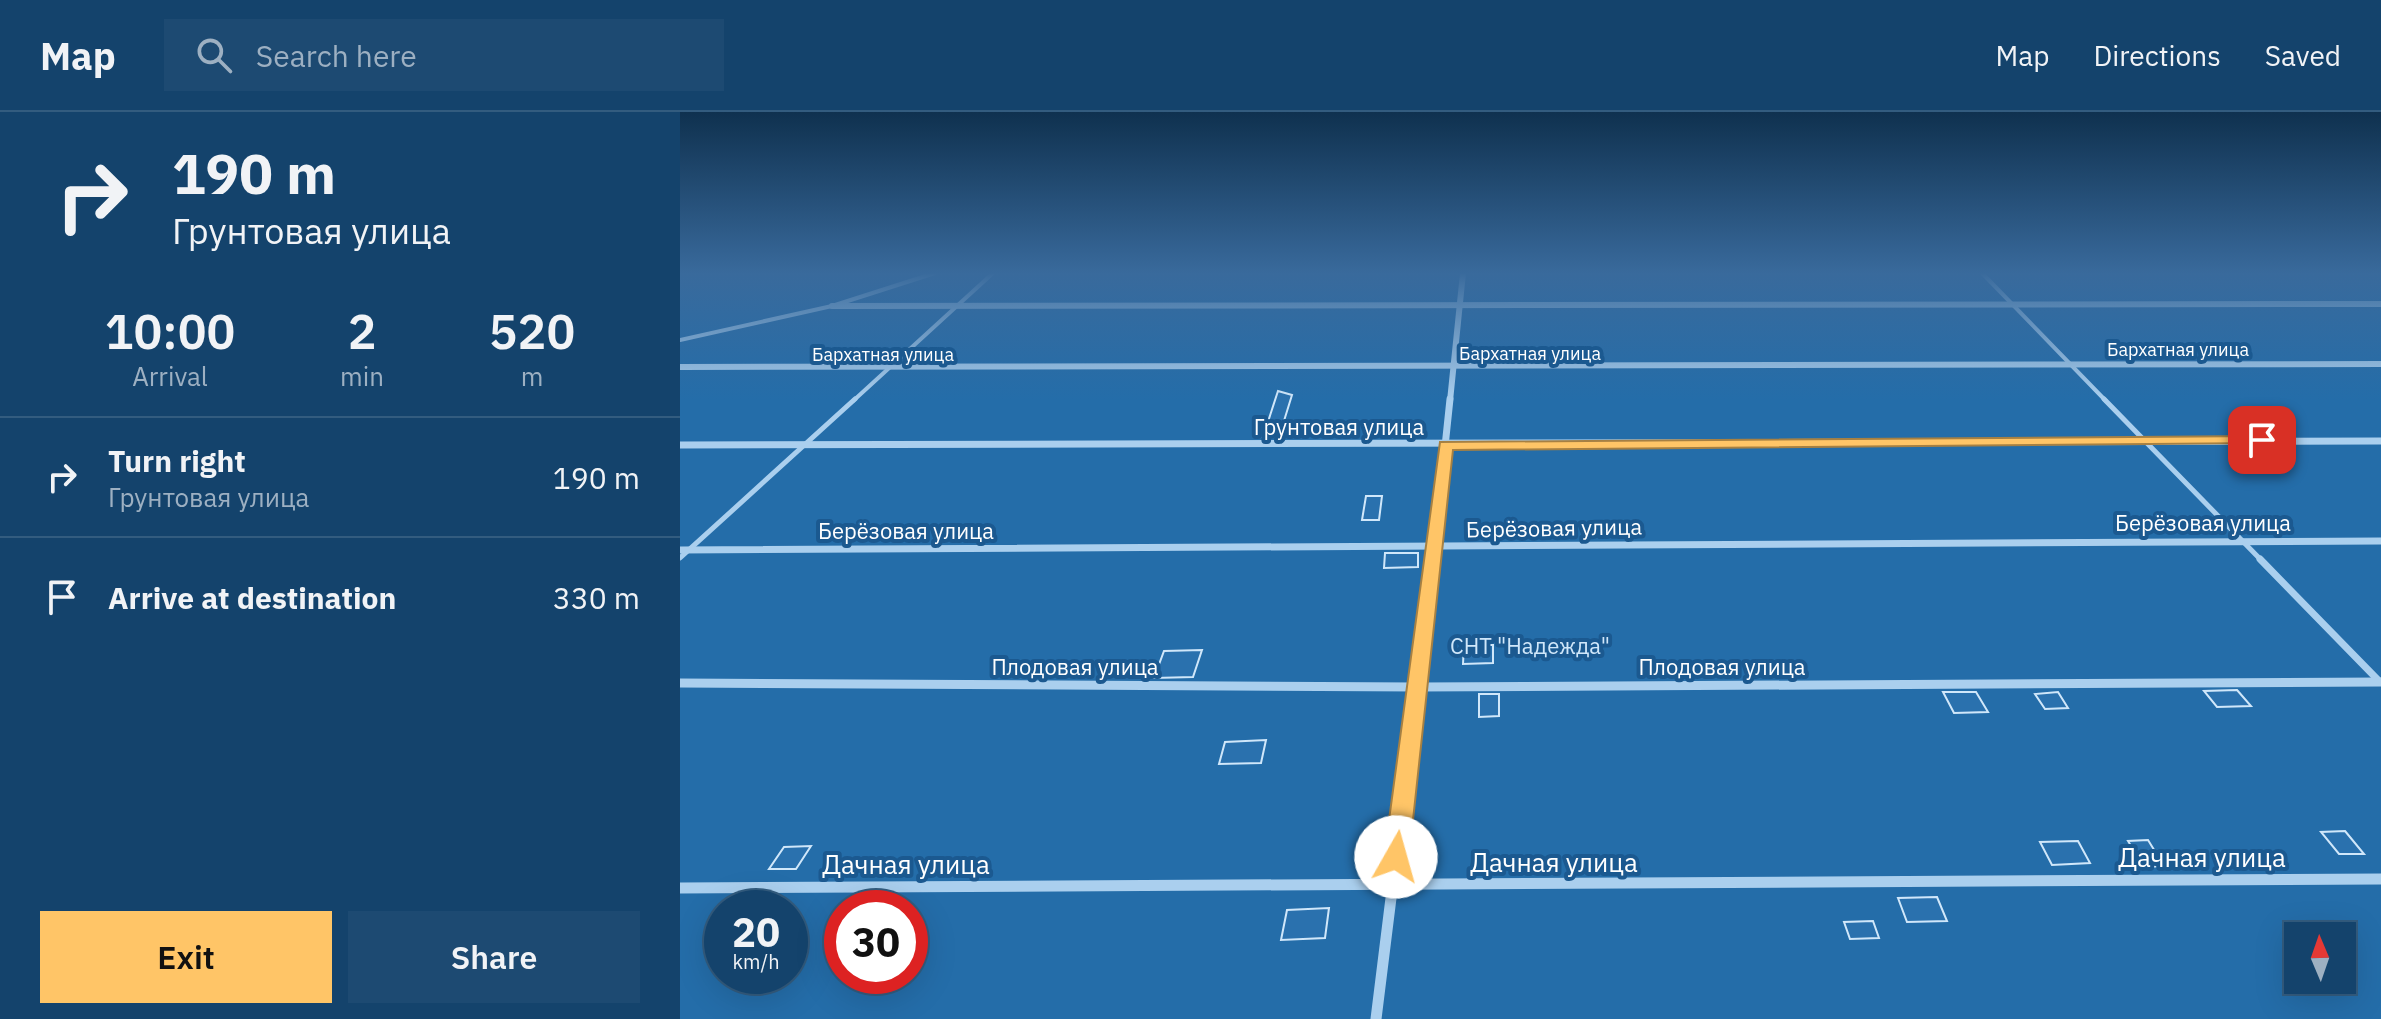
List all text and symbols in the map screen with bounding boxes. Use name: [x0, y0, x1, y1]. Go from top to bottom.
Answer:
search box: [164, 19, 724, 91]
text: Map: [40, 31, 116, 80]
icon: search: [192, 33, 236, 77]
text: Search here: [256, 36, 417, 75]
text: Map: [1995, 37, 2049, 74]
text: Directions: [2093, 37, 2221, 74]
text: Saved: [2265, 37, 2341, 74]
text: 190 m: [172, 137, 336, 209]
icon: right: [40, 144, 144, 248]
text: Грунтовая улица: [172, 207, 451, 254]
text: 10:00: [105, 300, 235, 362]
text: 2: [348, 300, 376, 362]
text: 520: [489, 300, 575, 362]
street label: Бархатная улица: [2107, 338, 2249, 361]
street label: Бархатная улица: [1459, 342, 1601, 365]
street label: Бархатная улица: [812, 343, 954, 366]
text: Arrival: [132, 359, 208, 393]
text: min: [340, 359, 384, 393]
text: m: [521, 359, 543, 393]
pin: [2228, 406, 2296, 474]
street label: Грунтовая улица: [1254, 412, 1424, 441]
icon: arrive: [2240, 418, 2284, 462]
text: Turn right: [108, 441, 246, 480]
icon: right: [40, 455, 84, 499]
text: 190 m: [553, 458, 640, 497]
text: Грунтовая улица: [108, 480, 309, 514]
street label: Берёзовая улица: [2115, 508, 2291, 537]
street label: Берёзовая улица: [1466, 511, 1643, 544]
street label: Берёзовая улица: [818, 516, 994, 545]
icon: arrive: [40, 575, 84, 619]
text: Arrive at destination: [108, 578, 396, 617]
text: 330 m: [553, 578, 640, 617]
park label: СНТ "Надежда": [1450, 631, 1610, 660]
street label: Плодовая улица: [991, 652, 1159, 681]
street label: Плодовая улица: [1638, 652, 1806, 681]
position arrow: [1354, 815, 1438, 899]
street label: Дачная улица: [2118, 840, 2286, 874]
street label: Дачная улица: [1470, 845, 1638, 879]
street label: Дачная улица: [822, 847, 990, 881]
speed limit sign: 30: [824, 890, 928, 994]
text: 20: [732, 906, 780, 958]
button: Exit: [40, 911, 332, 1003]
button: Share: [348, 911, 640, 1003]
north arrow: [2284, 922, 2356, 994]
map controls: [2284, 922, 2356, 994]
text: km/h: [732, 948, 780, 975]

